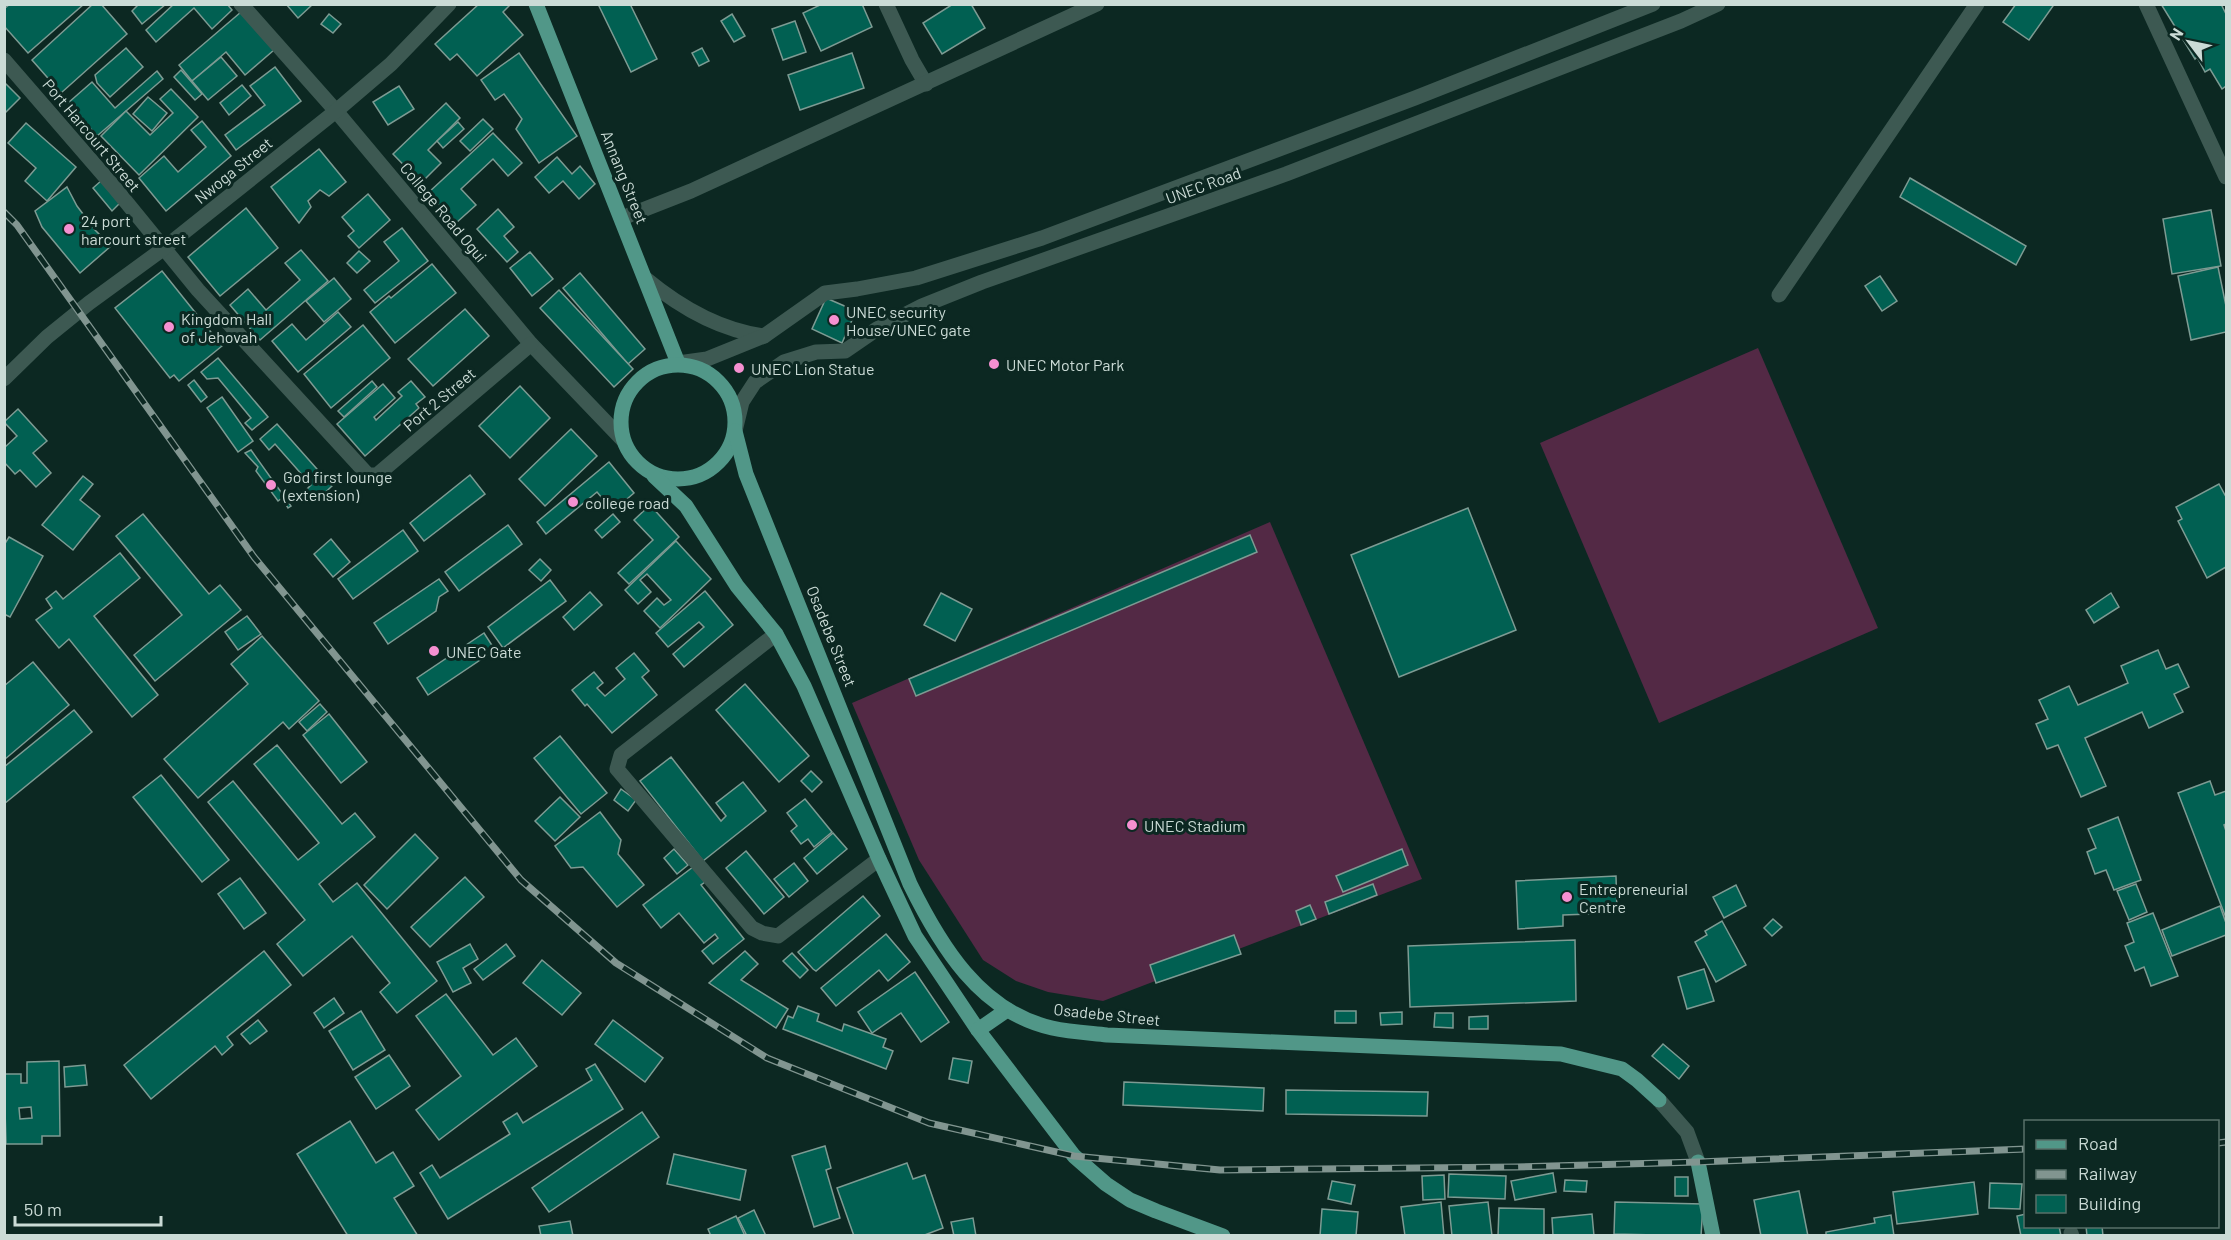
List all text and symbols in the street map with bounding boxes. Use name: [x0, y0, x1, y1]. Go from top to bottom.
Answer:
north arrow: [2159, 12, 2219, 72]
text: N: [2165, 24, 2187, 43]
street label: Port Harcourt Street: [39, 75, 145, 195]
street label: Annang Street: [598, 127, 652, 227]
street label: Nwoga Street: [190, 133, 276, 207]
street label: College Road Ogui: [397, 158, 491, 266]
street label: UNEC Road: [1163, 163, 1243, 207]
place label: 24 port harcourt street: [81, 211, 186, 248]
marker: 24 port harcourt street: [62, 222, 76, 236]
place label: UNEC security House/UNEC gate: [846, 302, 971, 339]
place label: Kingdom Hall of Jehovah: [181, 309, 272, 346]
marker: UNEC security House/UNEC gate: [827, 313, 841, 327]
marker: Kingdom Hall of Jehovah: [162, 320, 176, 334]
place label: UNEC Motor Park: [1006, 355, 1124, 374]
marker: UNEC Motor Park: [987, 357, 1001, 371]
place label: UNEC Lion Statue: [751, 359, 874, 378]
marker: UNEC Lion Statue: [732, 361, 746, 375]
street label: Port 2 Street: [399, 363, 479, 435]
place label: God first lounge (extension): [282, 467, 392, 504]
marker: God first lounge (extension): [264, 478, 278, 492]
place label: college road: [585, 493, 670, 512]
marker: college road: [566, 495, 580, 509]
street label: Osadebe Street: [803, 583, 861, 689]
place label: UNEC Gate: [446, 642, 521, 661]
marker: UNEC Gate: [427, 644, 441, 658]
place label: UNEC Stadium: [1144, 816, 1246, 835]
marker: UNEC Stadium: [1125, 818, 1139, 832]
place label: Entrepreneurial Centre: [1579, 879, 1688, 916]
marker: Entrepreneurial Centre: [1560, 890, 1574, 904]
street label: Osadebe Street: [1053, 999, 1161, 1029]
legend: [2024, 1120, 2219, 1228]
text: Road: [2078, 1132, 2118, 1154]
text: Railway: [2078, 1162, 2137, 1184]
scale bar: [15, 1189, 160, 1227]
text: Building: [2078, 1192, 2141, 1214]
text: 50 m: [24, 1198, 62, 1220]

